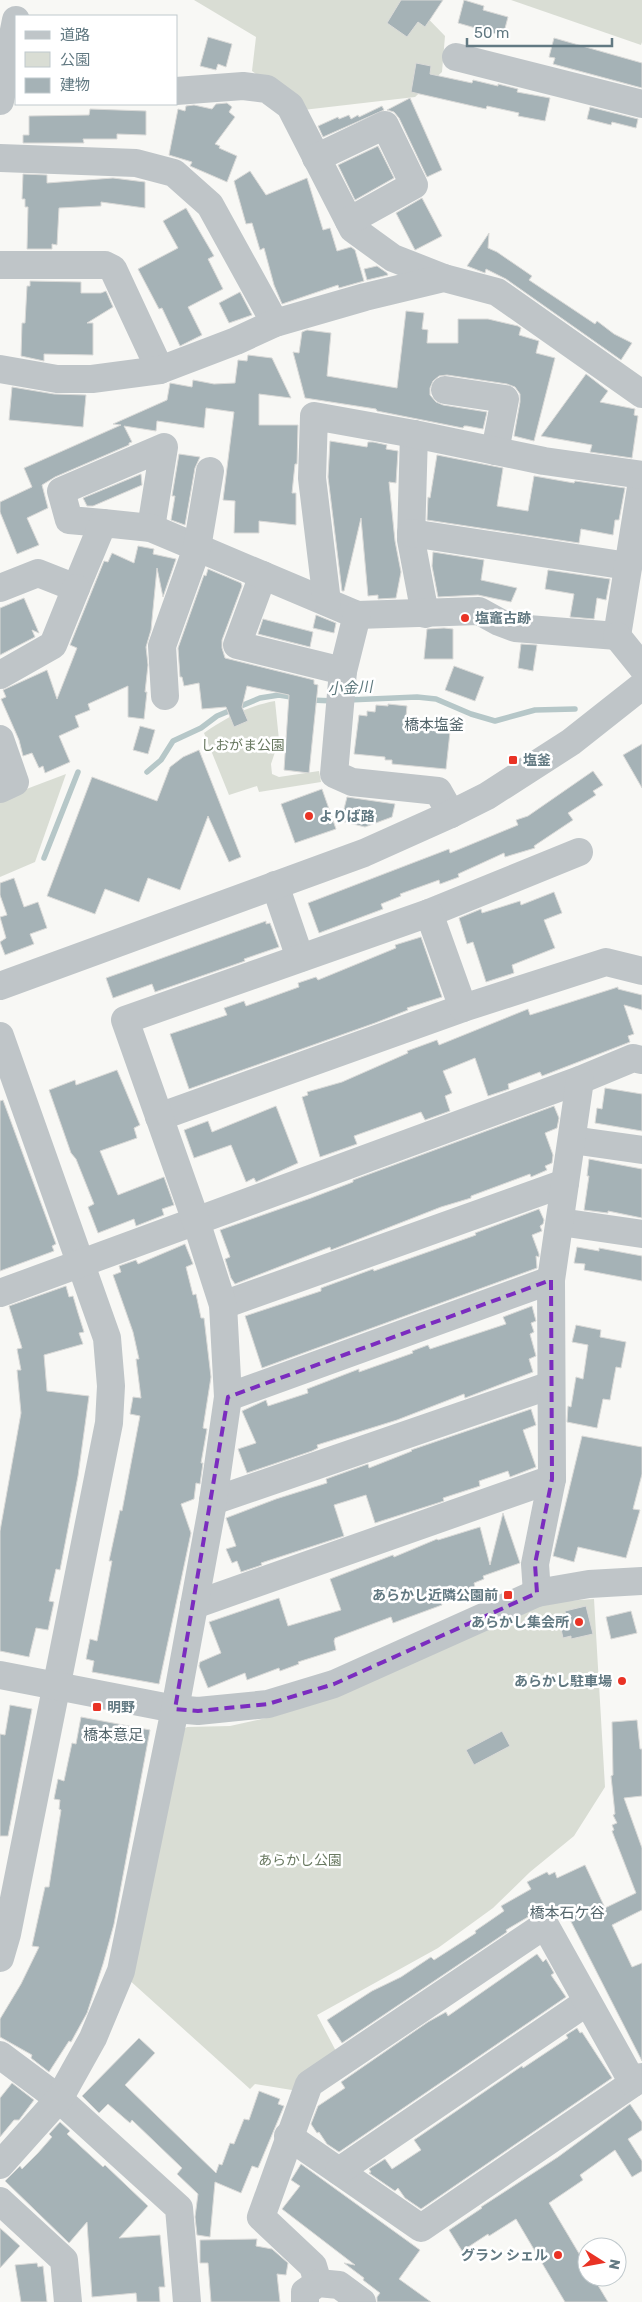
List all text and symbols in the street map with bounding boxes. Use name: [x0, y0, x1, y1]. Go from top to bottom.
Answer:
legend: [15, 15, 178, 105]
scale bar: [467, 15, 612, 47]
text: 50 m: [474, 24, 509, 42]
text: 道路: [60, 26, 90, 44]
text: 公園: [60, 51, 90, 69]
text: 建物: [60, 76, 90, 94]
place label: 塩竈古跡: [475, 610, 531, 627]
marker: 塩竈古跡: [459, 612, 471, 624]
water label: 小金川: [327, 678, 375, 698]
district label: 橋本塩釜: [404, 716, 464, 734]
park label: しおがま公園: [201, 737, 285, 754]
place label: 塩釜: [523, 752, 551, 769]
marker: 塩釜: [507, 754, 519, 766]
place label: よりば路: [319, 808, 375, 825]
marker: よりば路: [303, 810, 315, 822]
place label: あらかし近隣公園前: [372, 1587, 498, 1604]
marker: あらかし近隣公園前: [502, 1589, 514, 1601]
place label: あらかし集会所: [471, 1614, 569, 1631]
marker: あらかし集会所: [573, 1616, 585, 1628]
place label: あらかし駐車場: [514, 1673, 612, 1690]
marker: あらかし駐車場: [616, 1675, 628, 1687]
place label: 明野: [107, 1699, 135, 1716]
marker: 明野: [91, 1701, 103, 1713]
district label: 橋本意足: [83, 1726, 143, 1744]
park label: あらかし公園: [258, 1852, 342, 1869]
district label: 橋本石ケ谷: [529, 1904, 605, 1922]
north arrow: [577, 2237, 627, 2287]
place label: グラン シェル: [461, 2247, 548, 2264]
marker: グラン シェル: [552, 2249, 564, 2261]
text: N: [605, 2258, 624, 2271]

